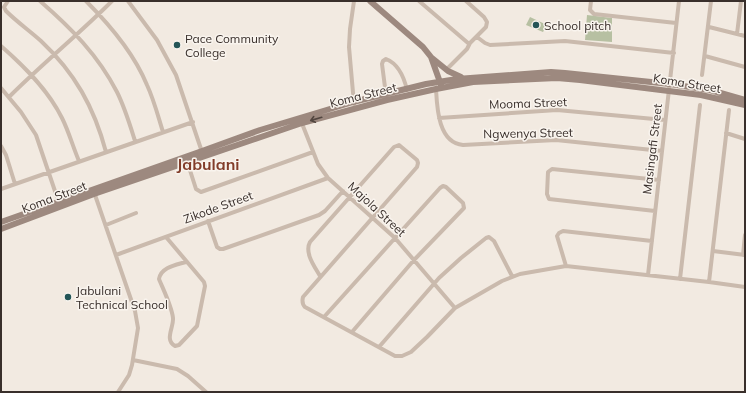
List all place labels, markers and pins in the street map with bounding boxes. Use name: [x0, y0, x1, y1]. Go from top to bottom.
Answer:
place label: School pitch: [544, 18, 611, 33]
marker: School pitch: [531, 20, 541, 30]
place label: Pace Community College: [185, 31, 279, 60]
marker: Pace Community College: [172, 40, 182, 50]
place label: Jabulani Technical School: [76, 283, 168, 312]
marker: Jabulani Technical School: [63, 292, 73, 302]

